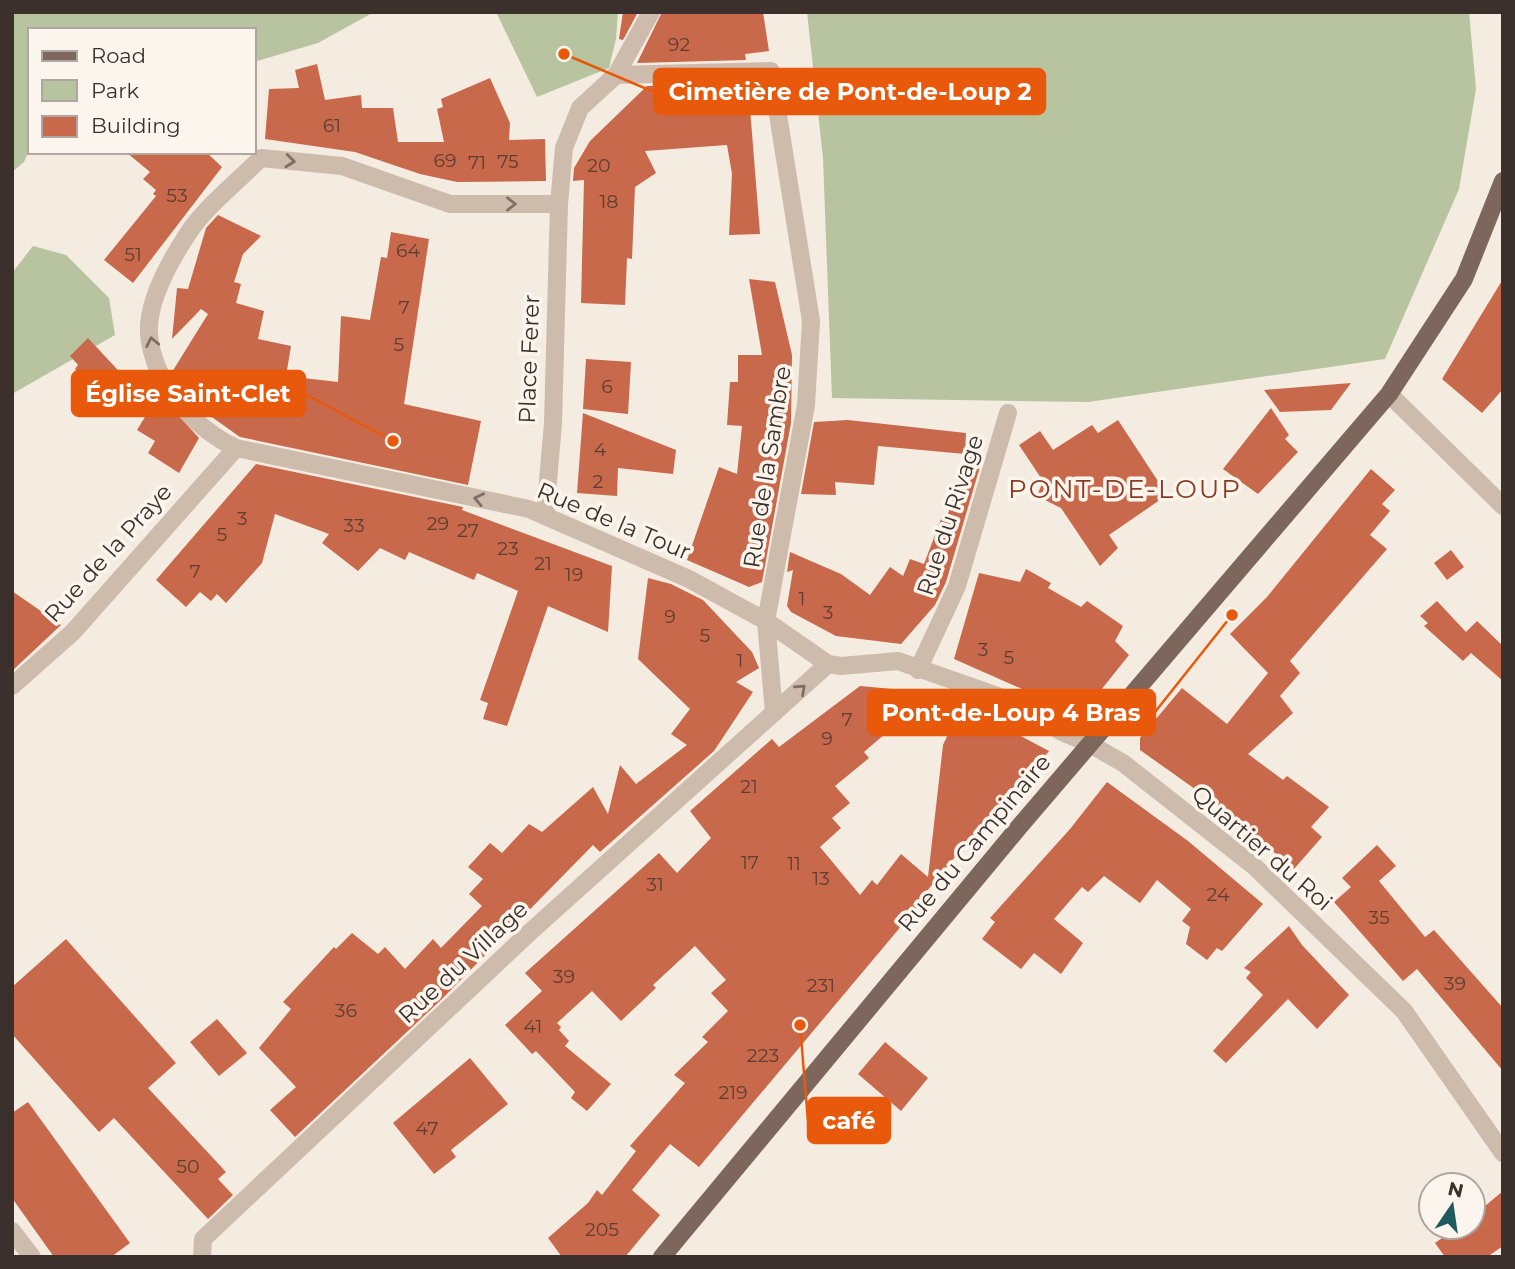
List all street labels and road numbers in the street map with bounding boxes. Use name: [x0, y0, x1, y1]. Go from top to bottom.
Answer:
street label: Place Ferer: [513, 294, 545, 424]
street label: Rue de la Sambre: [737, 364, 797, 570]
street label: Rue du Rivage: [911, 431, 989, 599]
street label: Rue de la Tour: [533, 476, 695, 566]
street label: Rue de la Praye: [38, 478, 178, 628]
street label: Rue du Campinaire: [892, 749, 1056, 937]
street label: Quartier du Roi: [1186, 779, 1338, 917]
street label: Rue du Village: [393, 895, 533, 1029]

